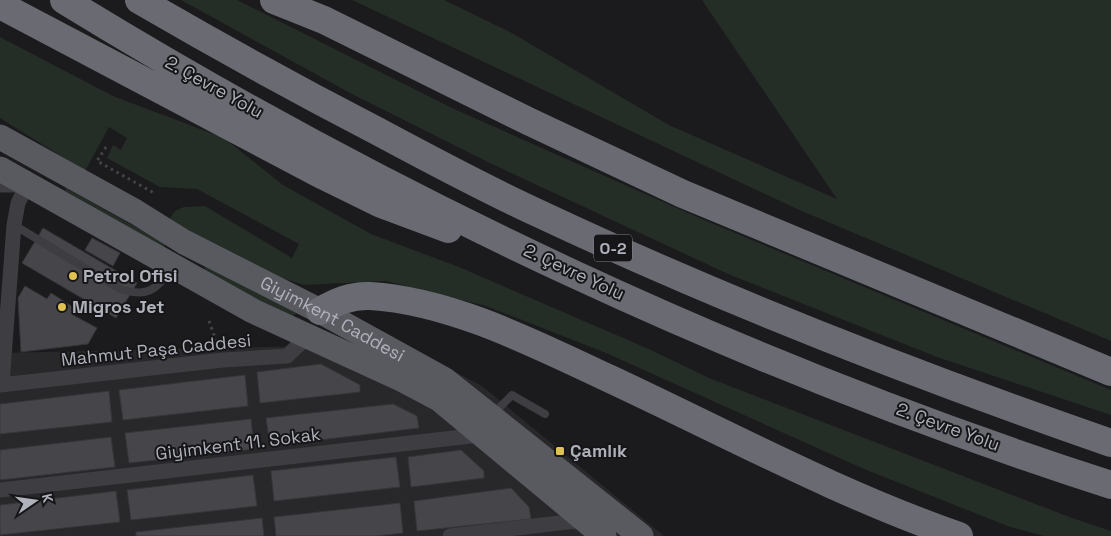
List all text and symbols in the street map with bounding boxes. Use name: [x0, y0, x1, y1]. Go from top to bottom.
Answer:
street label: 2. Çevre Yolu: [161, 50, 267, 123]
road number: O-2: [594, 234, 632, 262]
street label: 2. Çevre Yolu: [520, 238, 628, 305]
place label: Petrol Ofisi: [83, 264, 178, 287]
marker: Petrol Ofisi: [67, 270, 79, 282]
street label: Giyimkent Caddesi: [257, 271, 409, 366]
place label: Migros Jet: [72, 295, 165, 318]
marker: Migros Jet: [56, 301, 68, 313]
street label: Mahmut Paşa Caddesi: [60, 328, 252, 371]
street label: 2. Çevre Yolu: [893, 397, 1003, 456]
street label: Giyimkent 11. Sokak: [154, 422, 322, 465]
place label: Çamlık: [570, 439, 627, 462]
marker: Çamlık: [554, 445, 566, 457]
north arrow: [10, 476, 60, 526]
text: K: [38, 492, 57, 505]

